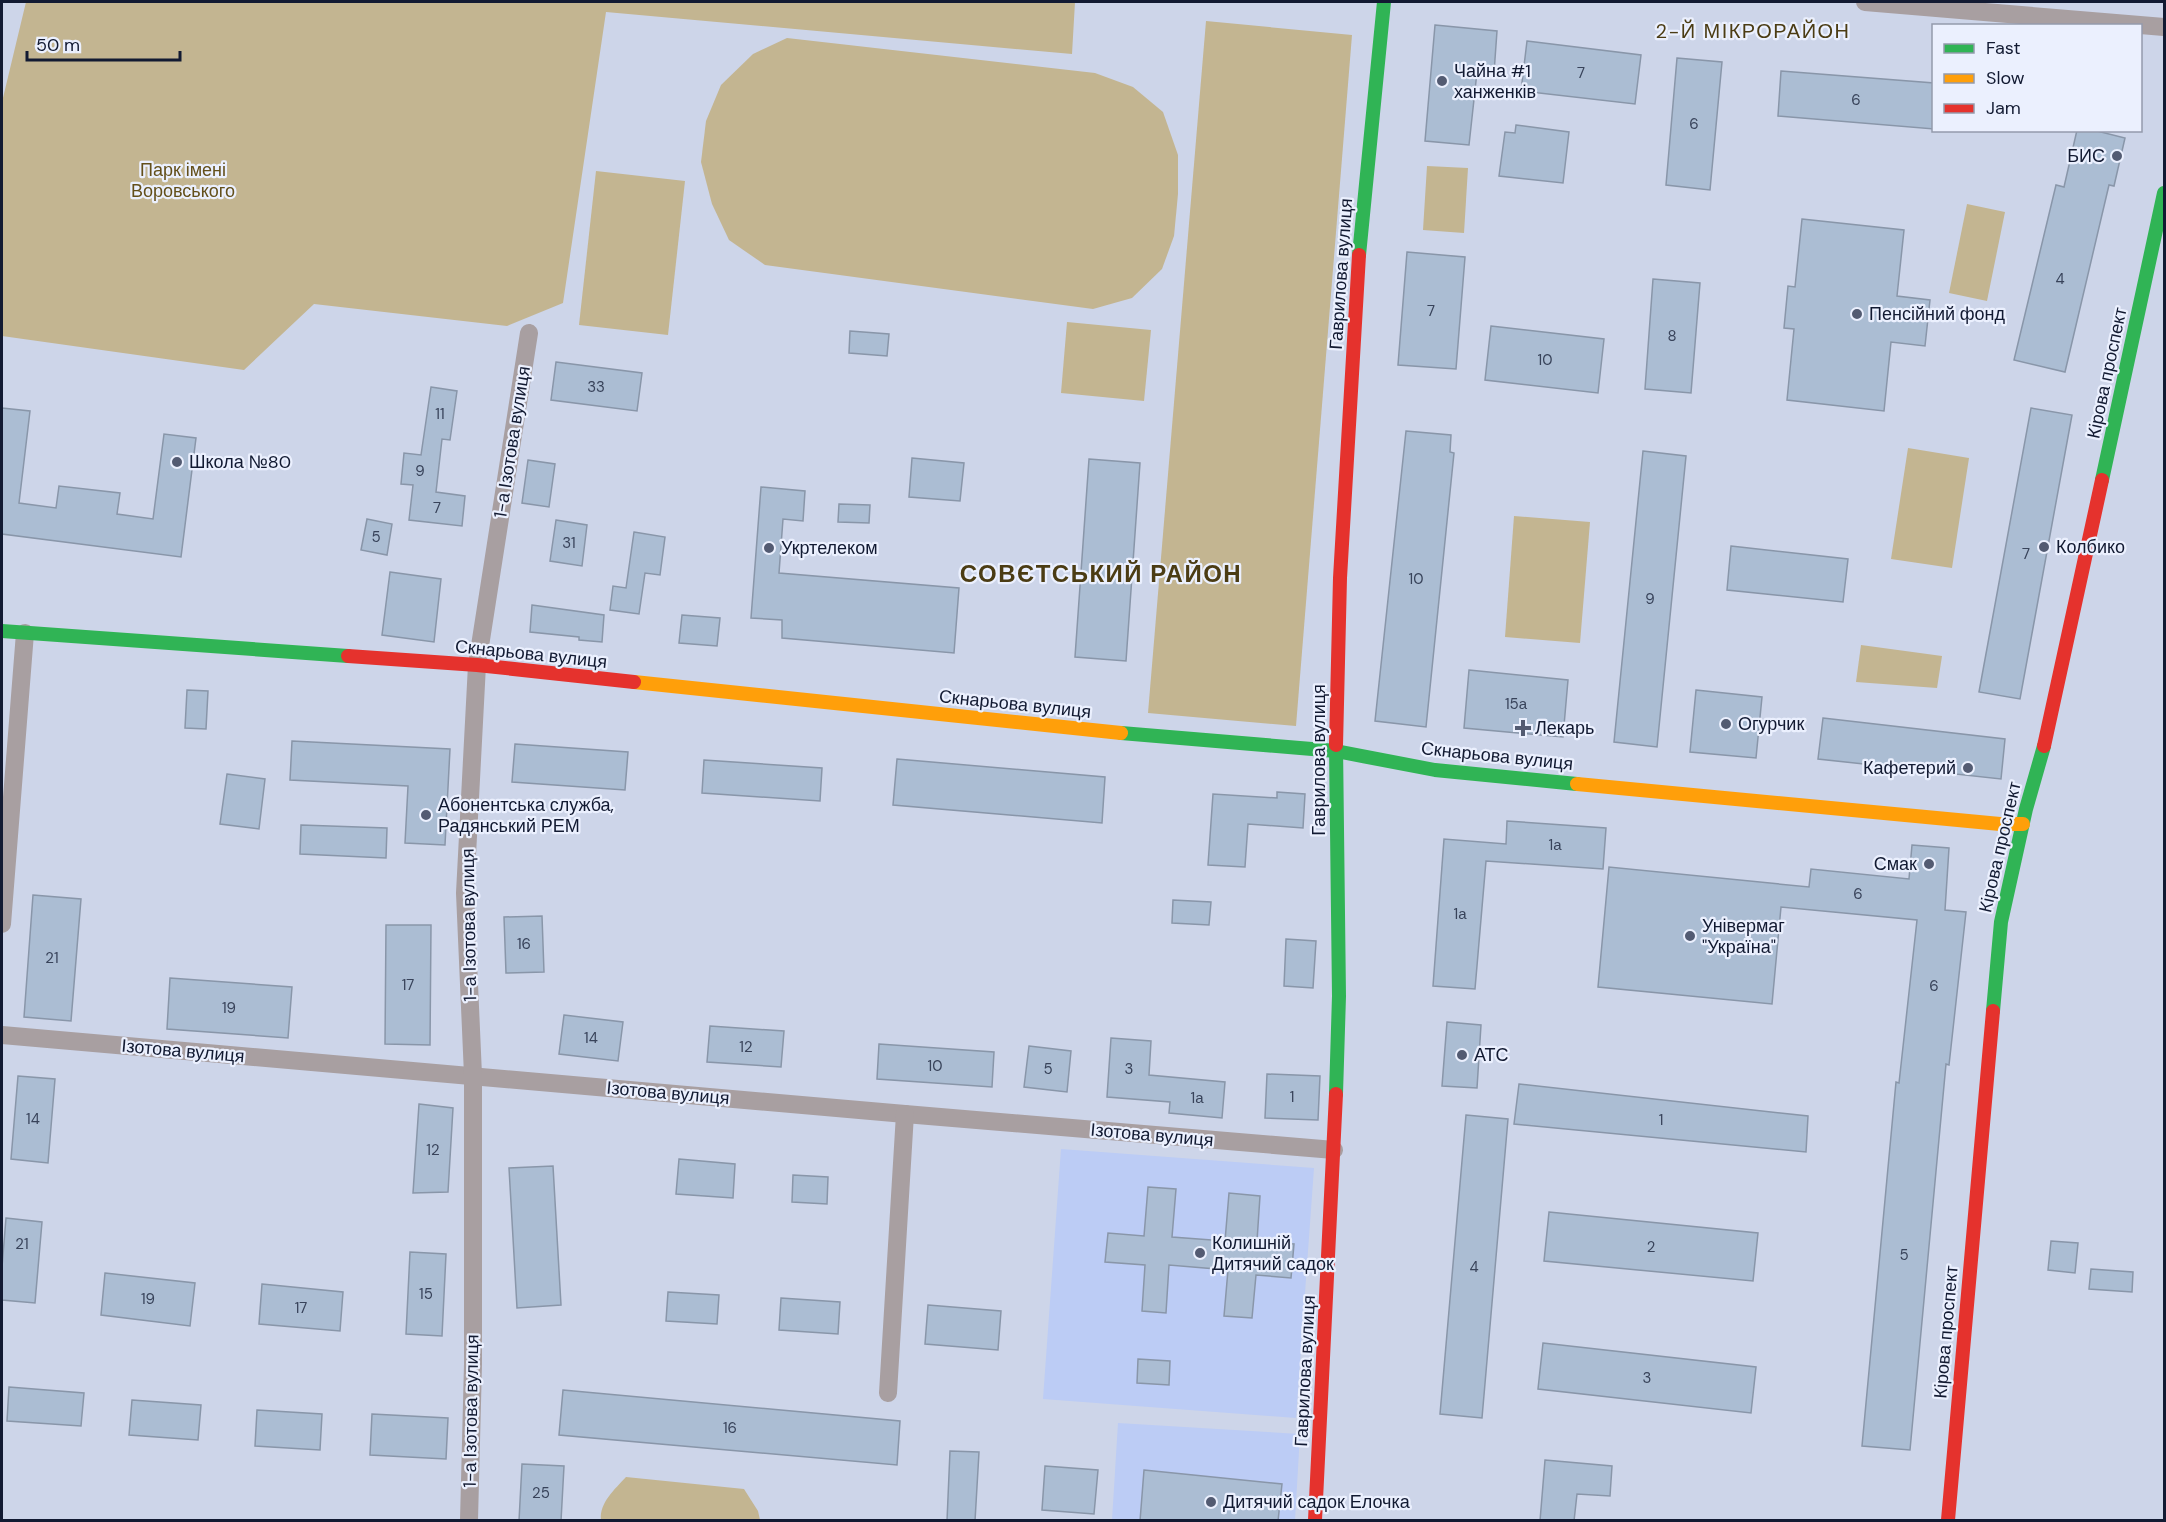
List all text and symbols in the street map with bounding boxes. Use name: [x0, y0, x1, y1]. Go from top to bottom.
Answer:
district label: 2-Й МІКРОРАЙОН: [1655, 18, 1851, 44]
scale bar: [27, 24, 180, 62]
legend: [1932, 24, 2142, 132]
text: 50 m: [36, 33, 80, 57]
text: Fast: [1986, 36, 2021, 60]
place label: Чайна #1 ханженків: [1454, 59, 1536, 104]
house number: 7: [1577, 63, 1585, 83]
text: Slow: [1986, 66, 2025, 90]
marker: Чайна #1 ханженків: [1435, 74, 1449, 88]
house number: 6: [1851, 90, 1861, 110]
text: Jam: [1986, 96, 2021, 120]
house number: 6: [1689, 114, 1699, 134]
place label: БИС: [2067, 144, 2105, 168]
marker: БИС: [2110, 149, 2124, 163]
park label: Парк імені Воровського: [131, 158, 235, 203]
street label: Гаврилова вулиця: [1324, 198, 1358, 350]
house number: 4: [2055, 269, 2065, 289]
house number: 7: [1427, 301, 1435, 321]
place label: Пенсійний фонд: [1869, 302, 2006, 326]
street label: Кірова проспект: [2081, 305, 2133, 441]
marker: Пенсійний фонд: [1850, 307, 1864, 321]
house number: 8: [1667, 326, 1677, 346]
house number: 10: [1538, 350, 1552, 370]
street label: 1-а Ізотова вулиця: [488, 364, 536, 520]
house number: 33: [587, 377, 605, 397]
house number: 11: [435, 404, 445, 424]
place label: Школа №80: [189, 450, 291, 474]
marker: Школа №80: [170, 455, 184, 469]
house number: 9: [415, 461, 425, 481]
house number: 7: [433, 498, 441, 518]
house number: 5: [371, 527, 381, 547]
house number: 31: [562, 533, 576, 553]
place label: Колбико: [2056, 535, 2125, 559]
place label: Укртелеком: [781, 536, 878, 560]
marker: Колбико: [2037, 540, 2051, 554]
marker: Укртелеком: [762, 541, 776, 555]
house number: 7: [2022, 544, 2030, 564]
district label: СОВЄТСЬКИЙ РАЙОН: [960, 558, 1242, 589]
house number: 10: [1409, 569, 1423, 589]
house number: 9: [1645, 589, 1655, 609]
street label: Скнарьова вулиця: [454, 634, 608, 674]
street label: Скнарьова вулиця: [938, 684, 1092, 724]
street label: Гаврилова вулиця: [1307, 684, 1331, 836]
house number: 15а: [1505, 694, 1528, 714]
place label: Огурчик: [1738, 712, 1804, 736]
place label: Лекарь: [1535, 716, 1595, 740]
marker: Огурчик: [1719, 717, 1733, 731]
marker: Лекарь: [1516, 721, 1530, 735]
street label: Скнарьова вулиця: [1420, 736, 1574, 776]
place label: Кафетерий: [1863, 756, 1956, 780]
marker: Кафетерий: [1961, 761, 1975, 775]
street label: Кірова проспект: [1973, 779, 2027, 915]
place label: Абонентська служба, Радянський РЕМ: [438, 793, 614, 838]
marker: Абонентська служба, Радянський РЕМ: [419, 808, 433, 822]
house number: 1а: [1548, 835, 1562, 855]
street label: 1-а Ізотова вулиця: [456, 848, 482, 1002]
place label: Смак: [1874, 852, 1917, 876]
marker: Смак: [1922, 857, 1936, 871]
house number: 6: [1853, 884, 1863, 904]
house number: 1а: [1453, 904, 1467, 924]
place label: Універмаг "Україна": [1702, 914, 1785, 959]
marker: Універмаг "Україна": [1683, 929, 1697, 943]
house number: 16: [517, 934, 531, 954]
house number: 21: [45, 948, 59, 968]
house number: 17: [402, 975, 414, 995]
house number: 6: [1929, 976, 1939, 996]
house number: 19: [222, 998, 236, 1018]
house number: 14: [584, 1028, 598, 1048]
street label: Ізотова вулиця: [121, 1034, 245, 1068]
house number: 12: [739, 1037, 753, 1057]
place label: АТС: [1474, 1043, 1509, 1067]
marker: АТС: [1455, 1048, 1469, 1062]
house number: 10: [928, 1056, 942, 1076]
house number: 5: [1043, 1059, 1053, 1079]
house number: 3: [1125, 1059, 1133, 1079]
street label: Ізотова вулиця: [606, 1076, 730, 1110]
house number: 1: [1290, 1087, 1294, 1107]
house number: 1а: [1190, 1088, 1204, 1108]
house number: 14: [26, 1109, 40, 1129]
house number: 1: [1659, 1110, 1663, 1130]
street label: Ізотова вулиця: [1090, 1118, 1214, 1152]
house number: 12: [426, 1140, 440, 1160]
place label: Колишній Дитячий садок: [1212, 1231, 1334, 1276]
house number: 21: [15, 1234, 29, 1254]
house number: 2: [1647, 1237, 1655, 1257]
house number: 5: [1899, 1245, 1909, 1265]
marker: Колишній Дитячий садок: [1193, 1246, 1207, 1260]
house number: 4: [1469, 1257, 1479, 1277]
street label: Кірова проспект: [1928, 1264, 1964, 1400]
house number: 15: [419, 1284, 433, 1304]
house number: 19: [141, 1289, 155, 1309]
street label: Гаврилова вулиця: [1289, 1295, 1321, 1447]
house number: 17: [295, 1298, 307, 1318]
street label: 1-а Ізотова вулиця: [458, 1334, 484, 1488]
house number: 3: [1643, 1368, 1651, 1388]
house number: 16: [723, 1418, 737, 1438]
house number: 25: [532, 1483, 550, 1503]
place label: Дитячий садок Елочка: [1223, 1490, 1411, 1514]
marker: Дитячий садок Елочка: [1204, 1495, 1218, 1509]

